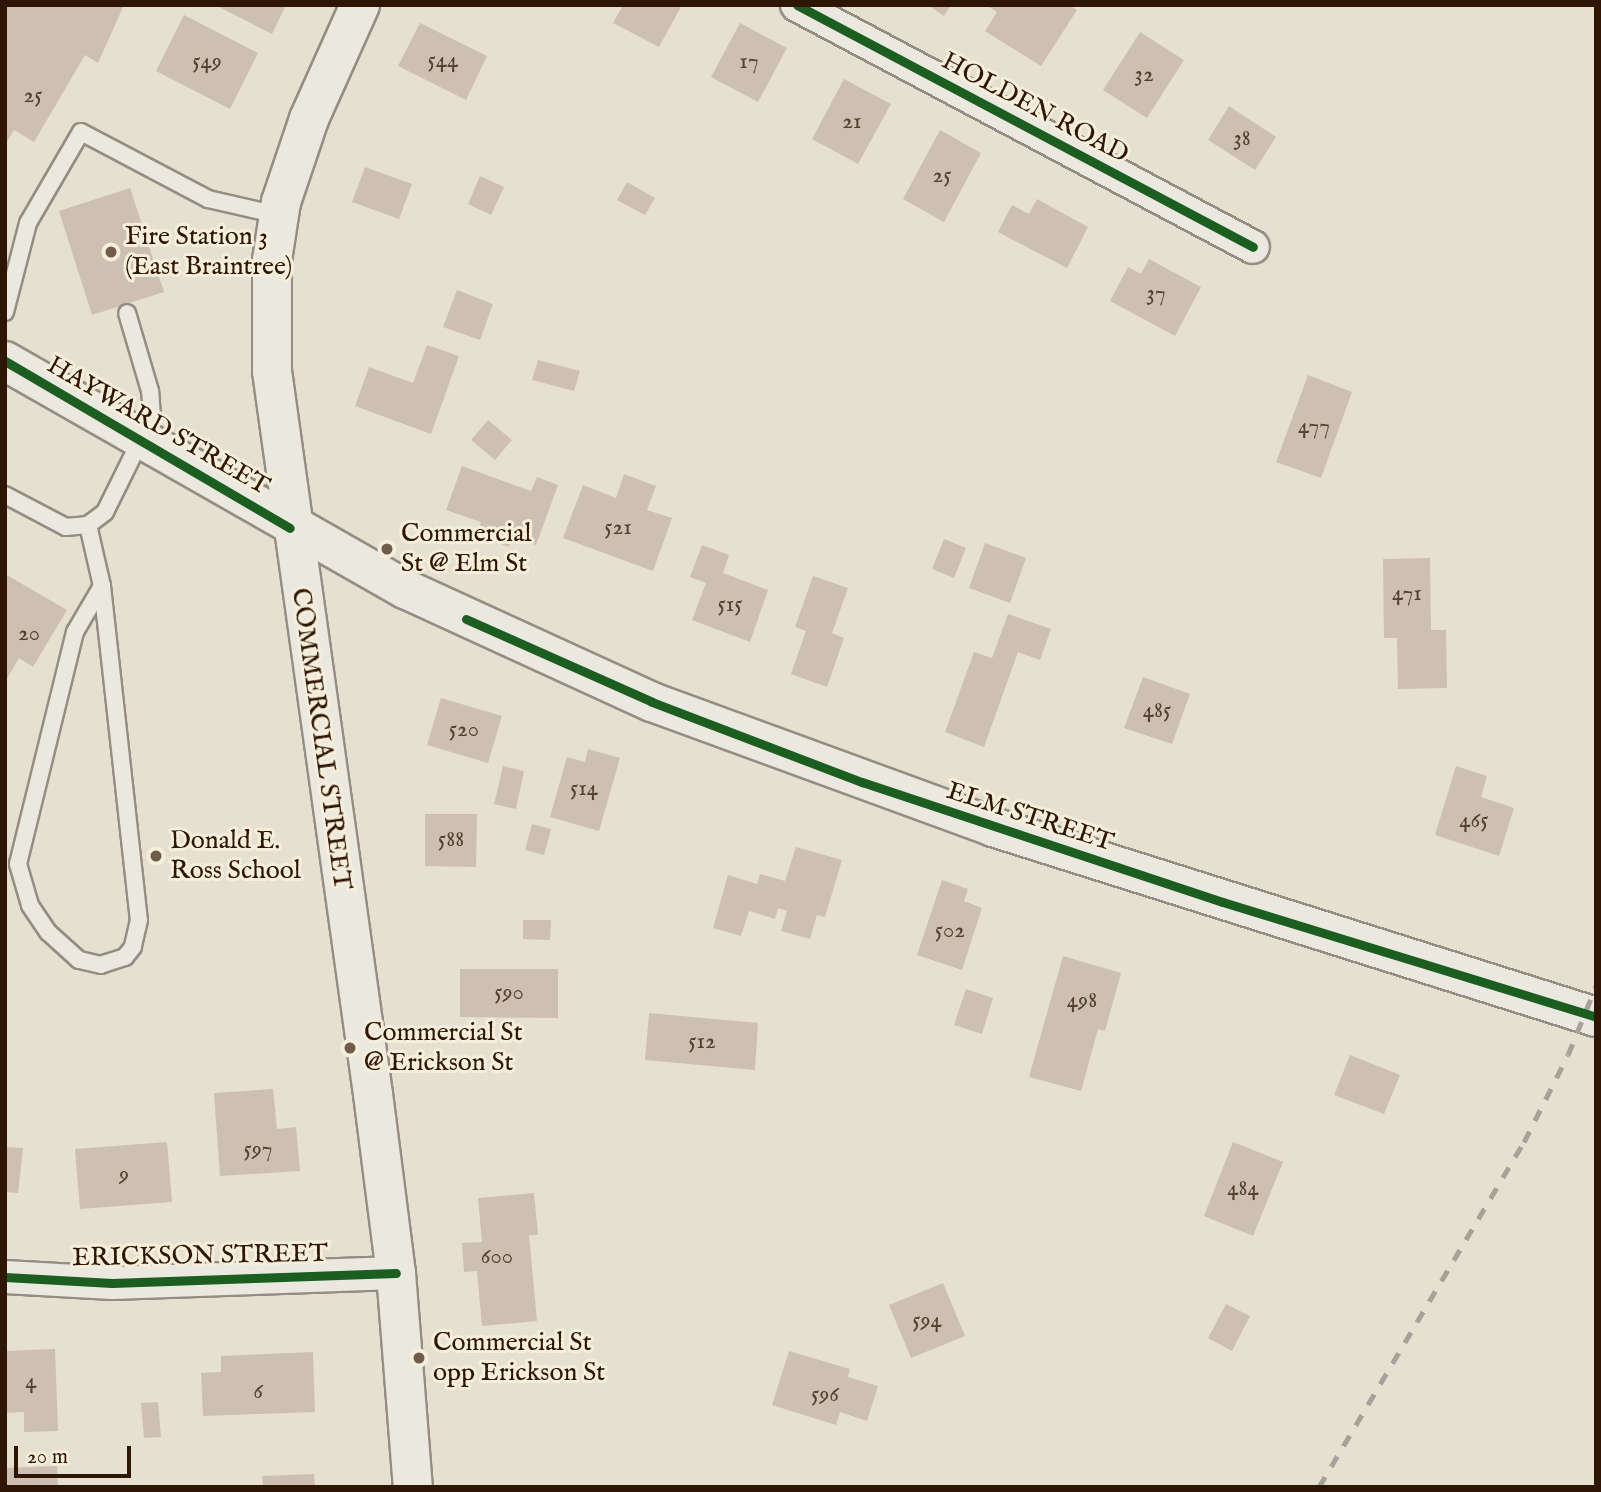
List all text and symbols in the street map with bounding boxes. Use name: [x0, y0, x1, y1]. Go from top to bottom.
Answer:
street label: HOLDEN ROAD: [936, 46, 1134, 170]
house number: 544: [428, 47, 458, 75]
house number: 549: [192, 48, 222, 76]
house number: 17: [739, 48, 759, 76]
house number: 32: [1134, 61, 1154, 89]
house number: 25: [23, 82, 43, 110]
house number: 21: [842, 108, 862, 136]
house number: 38: [1233, 125, 1251, 153]
house number: 25: [932, 162, 952, 190]
place label: Fire Station 3 (East Braintree): [125, 221, 292, 282]
marker: Fire Station 3 (East Braintree): [103, 244, 119, 260]
house number: 37: [1146, 280, 1166, 308]
street label: HAYWARD STREET: [41, 350, 275, 502]
house number: 477: [1298, 413, 1330, 441]
house number: 521: [604, 514, 632, 542]
place label: Commercial St @ Elm St: [401, 518, 532, 580]
marker: Commercial St @ Elm St: [379, 541, 395, 557]
house number: 471: [1392, 580, 1422, 608]
street label: COMMERCIAL STREET: [284, 586, 358, 892]
house number: 515: [717, 591, 743, 619]
house number: 20: [18, 620, 40, 648]
house number: 485: [1143, 697, 1171, 725]
house number: 520: [449, 716, 479, 744]
house number: 514: [570, 775, 598, 803]
street label: ELM STREET: [943, 775, 1117, 859]
house number: 465: [1459, 807, 1489, 835]
place label: Donald E. Ross School: [170, 825, 301, 886]
house number: 588: [438, 826, 464, 854]
marker: Donald E. Ross School: [148, 848, 164, 864]
house number: 502: [935, 917, 965, 945]
house number: 590: [494, 979, 524, 1007]
house number: 498: [1067, 987, 1097, 1015]
place label: Commercial St @ Erickson St: [364, 1017, 523, 1078]
house number: 512: [688, 1028, 716, 1056]
marker: Commercial St @ Erickson St: [342, 1040, 358, 1056]
house number: 597: [243, 1136, 273, 1164]
house number: 9: [119, 1161, 129, 1189]
house number: 484: [1227, 1175, 1259, 1203]
street label: ERICKSON STREET: [72, 1238, 328, 1274]
house number: 600: [481, 1243, 513, 1271]
house number: 594: [912, 1307, 942, 1335]
place label: Commercial St opp Erickson St: [433, 1327, 605, 1388]
marker: Commercial St opp Erickson St: [411, 1350, 427, 1366]
house number: 4: [25, 1368, 37, 1396]
house number: 6: [253, 1378, 263, 1406]
house number: 596: [811, 1381, 839, 1409]
scale bar: [18, 1432, 135, 1476]
text: 20 m: [27, 1444, 68, 1471]

